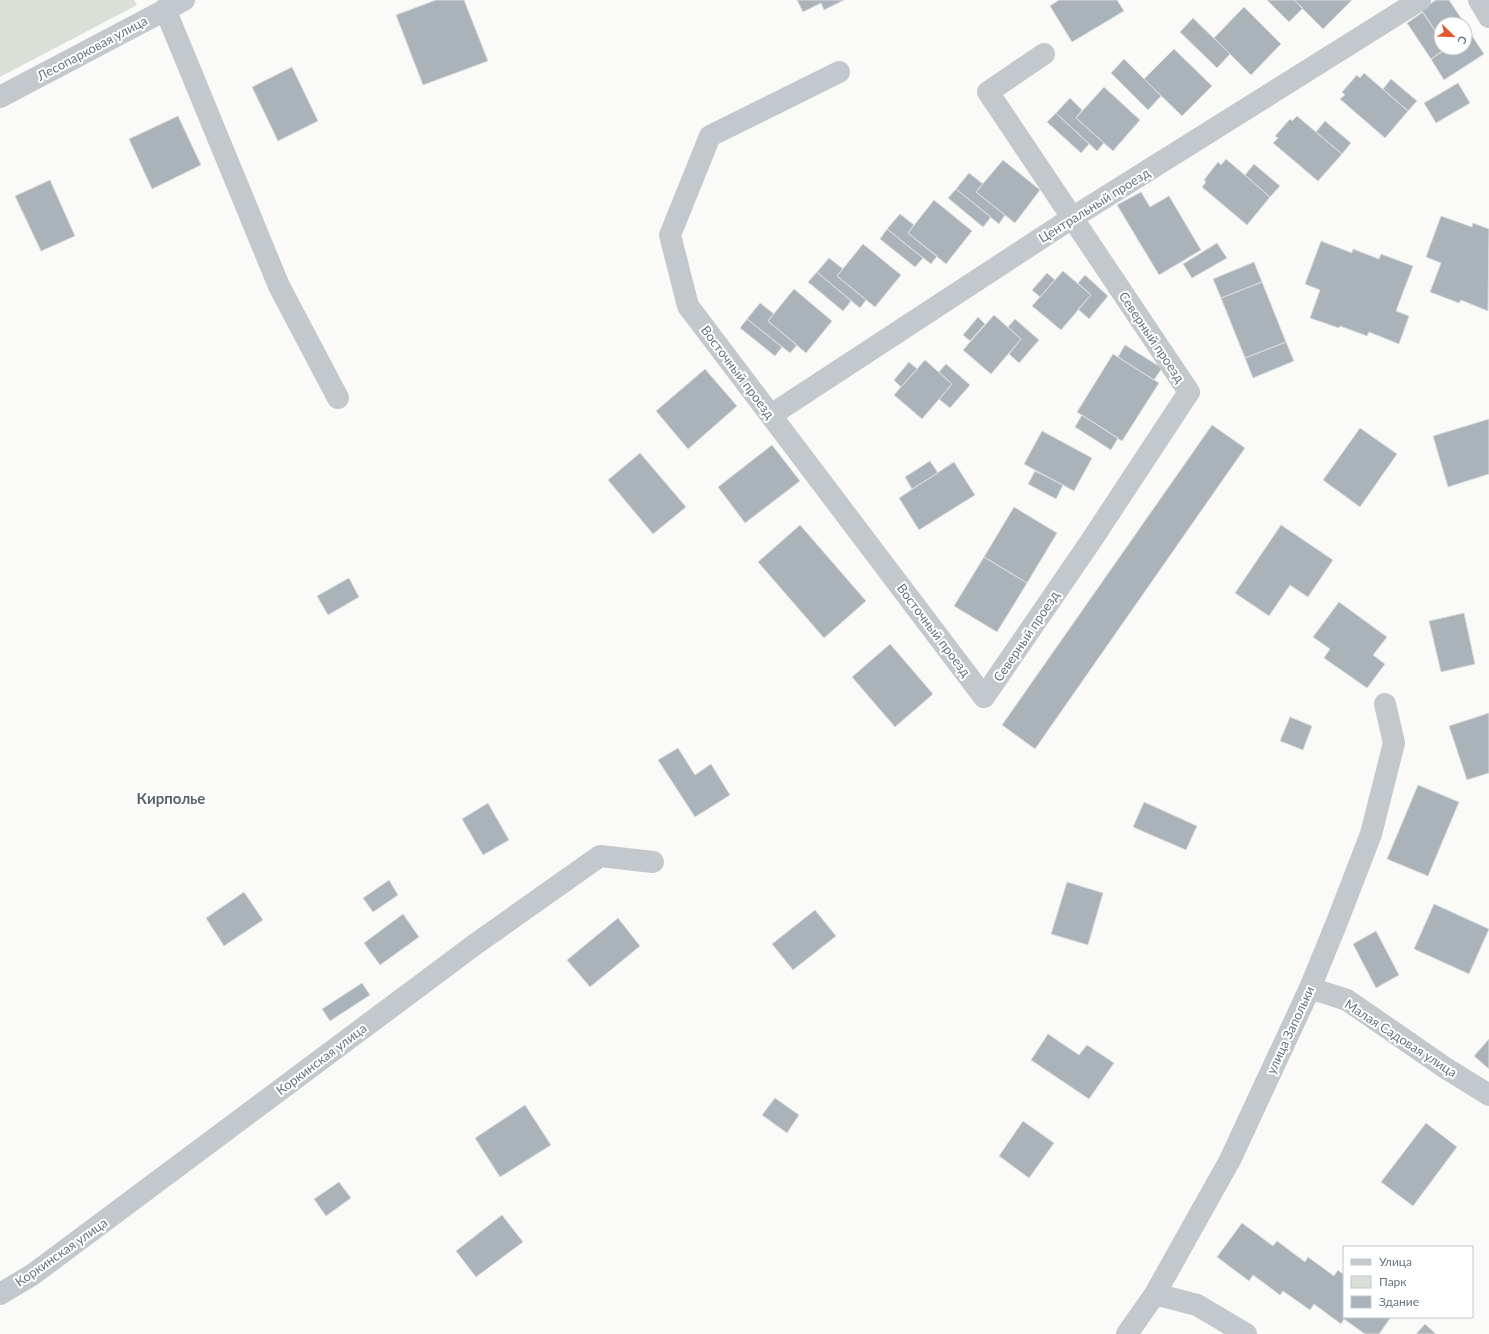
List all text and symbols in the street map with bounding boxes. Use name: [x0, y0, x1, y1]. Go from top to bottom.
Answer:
street label: Лесопарковая улица: [33, 12, 150, 84]
north arrow: [1433, 16, 1473, 56]
text: С: [1455, 34, 1470, 47]
street label: Центральный проезд: [1035, 164, 1153, 246]
street label: Северный проезд: [1116, 289, 1188, 385]
street label: Восточный проезд: [698, 322, 778, 422]
street label: Восточный проезд: [894, 580, 974, 680]
street label: Северный проезд: [990, 588, 1062, 684]
district label: Кирполье: [137, 789, 205, 807]
street label: улица Запольки: [1263, 983, 1317, 1077]
street label: Малая Садовая улица: [1342, 996, 1460, 1080]
street label: Коркинская улица: [273, 1020, 369, 1098]
street label: Коркинская улица: [12, 1214, 110, 1290]
legend: [1343, 1246, 1473, 1318]
text: Улица: [1379, 1254, 1412, 1269]
text: Парк: [1379, 1274, 1407, 1289]
text: Здание: [1379, 1294, 1419, 1309]

